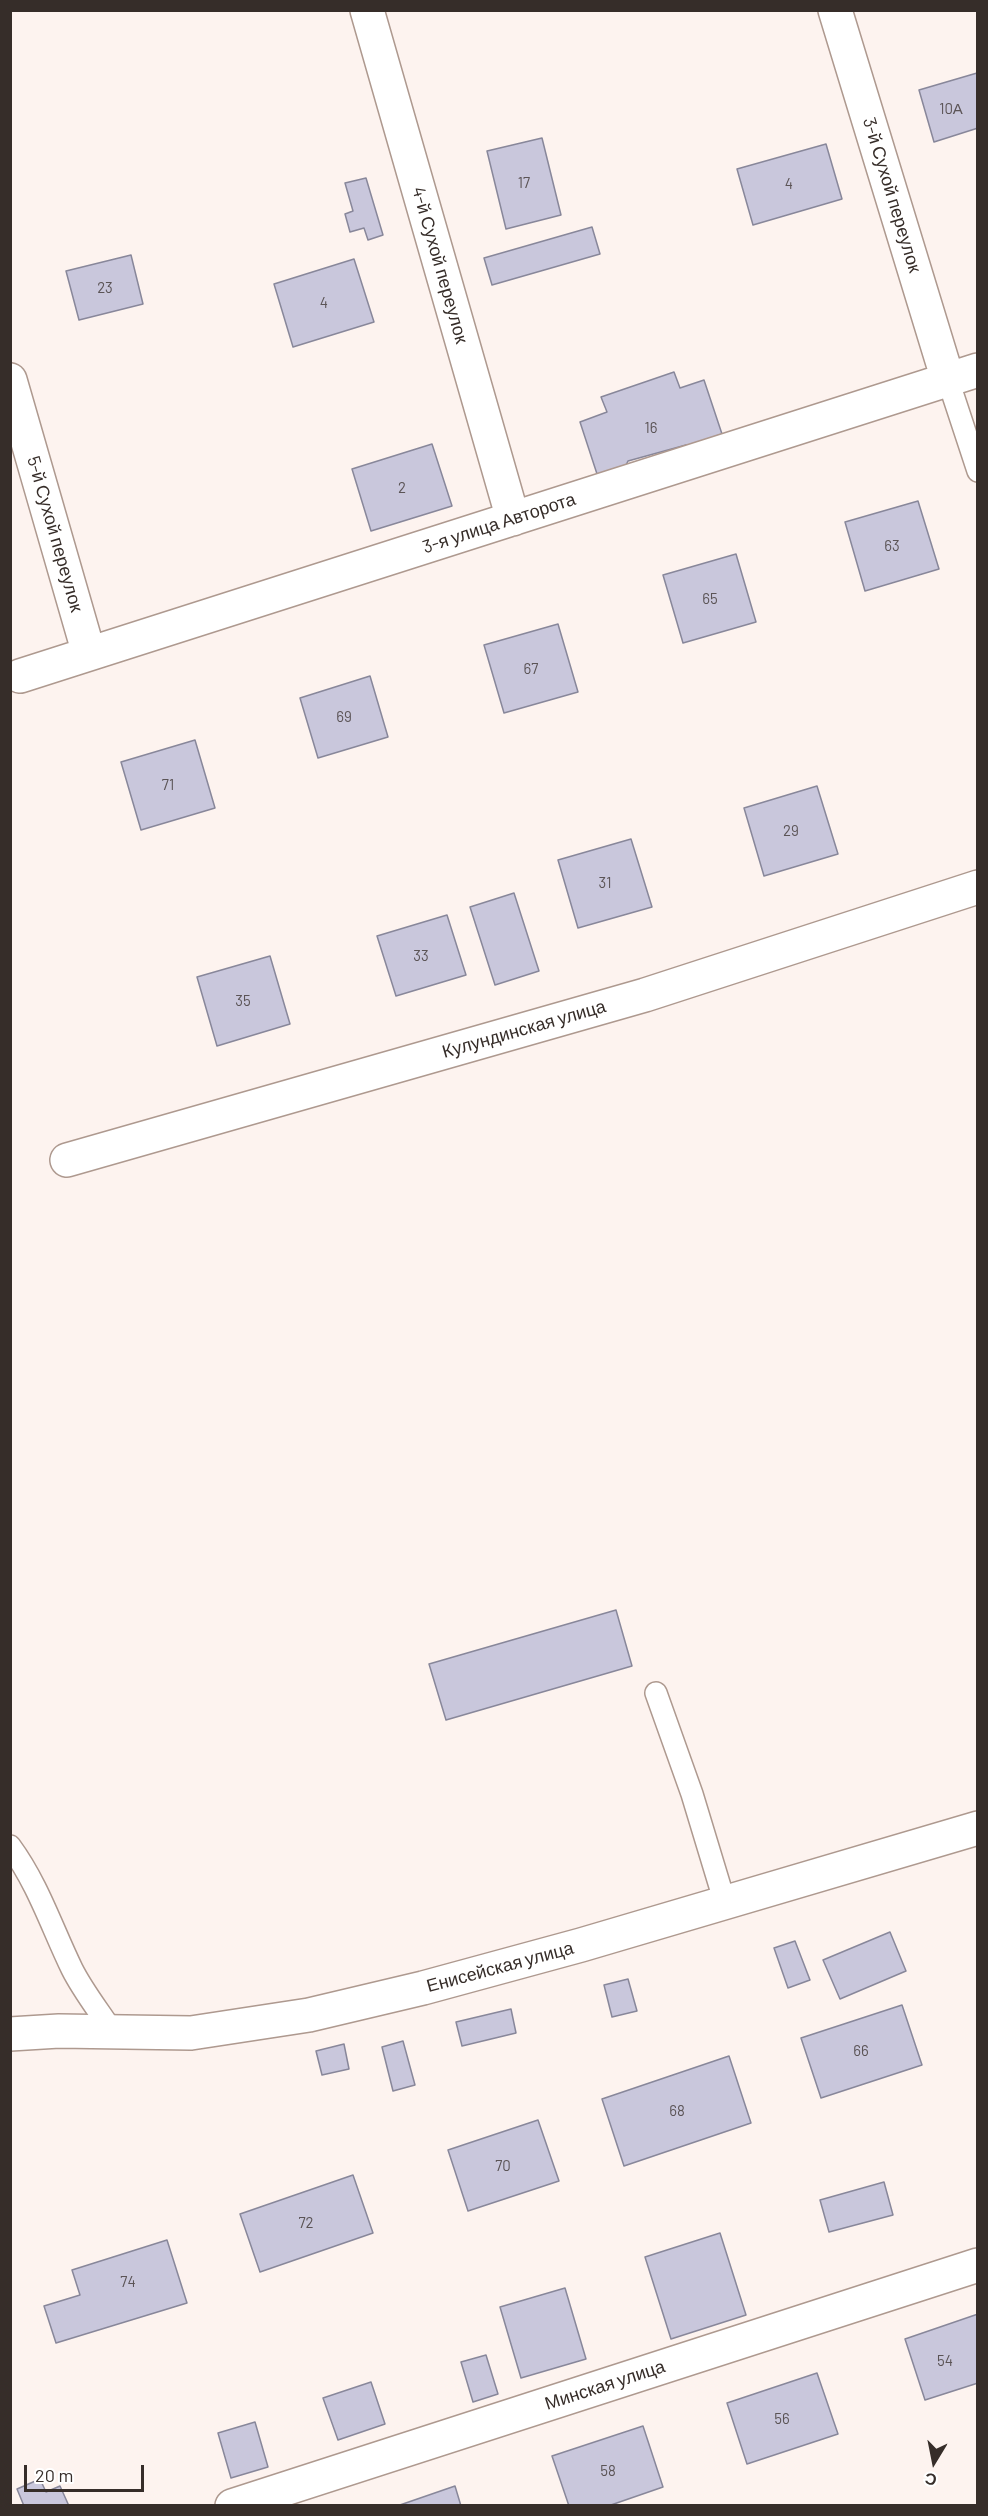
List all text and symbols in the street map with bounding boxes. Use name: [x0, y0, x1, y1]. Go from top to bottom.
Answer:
house number: 10А: [939, 100, 963, 118]
street label: 3-й Сухой переулок: [858, 115, 926, 275]
house number: 17: [518, 174, 530, 192]
house number: 4: [785, 175, 793, 193]
street label: 4-й Сухой переулок: [407, 184, 473, 346]
house number: 23: [97, 279, 113, 297]
house number: 4: [320, 294, 328, 312]
house number: 16: [645, 419, 657, 437]
street label: 5-й Сухой переулок: [22, 454, 88, 614]
house number: 2: [398, 479, 406, 497]
street label: 3-я улица Авторота: [420, 488, 578, 558]
house number: 63: [884, 537, 900, 555]
house number: 65: [702, 590, 718, 608]
house number: 67: [524, 660, 538, 678]
house number: 69: [336, 708, 352, 726]
house number: 71: [162, 776, 174, 794]
house number: 29: [783, 822, 799, 840]
house number: 31: [599, 874, 611, 892]
house number: 33: [413, 947, 429, 965]
house number: 35: [235, 992, 251, 1010]
street label: Кулундинская улица: [440, 995, 608, 1063]
street label: Енисейская улица: [424, 1937, 576, 1997]
house number: 66: [853, 2042, 869, 2060]
house number: 68: [669, 2102, 685, 2120]
house number: 70: [495, 2157, 511, 2175]
house number: 72: [298, 2214, 314, 2232]
house number: 74: [120, 2273, 136, 2291]
house number: 54: [937, 2352, 953, 2370]
street label: Минская улица: [542, 2355, 668, 2415]
house number: 56: [774, 2410, 790, 2428]
north arrow: [904, 2432, 964, 2492]
scale bar: [27, 2453, 147, 2491]
house number: 58: [600, 2462, 616, 2480]
text: 20 m: [35, 2464, 73, 2486]
text: С: [923, 2470, 938, 2491]

